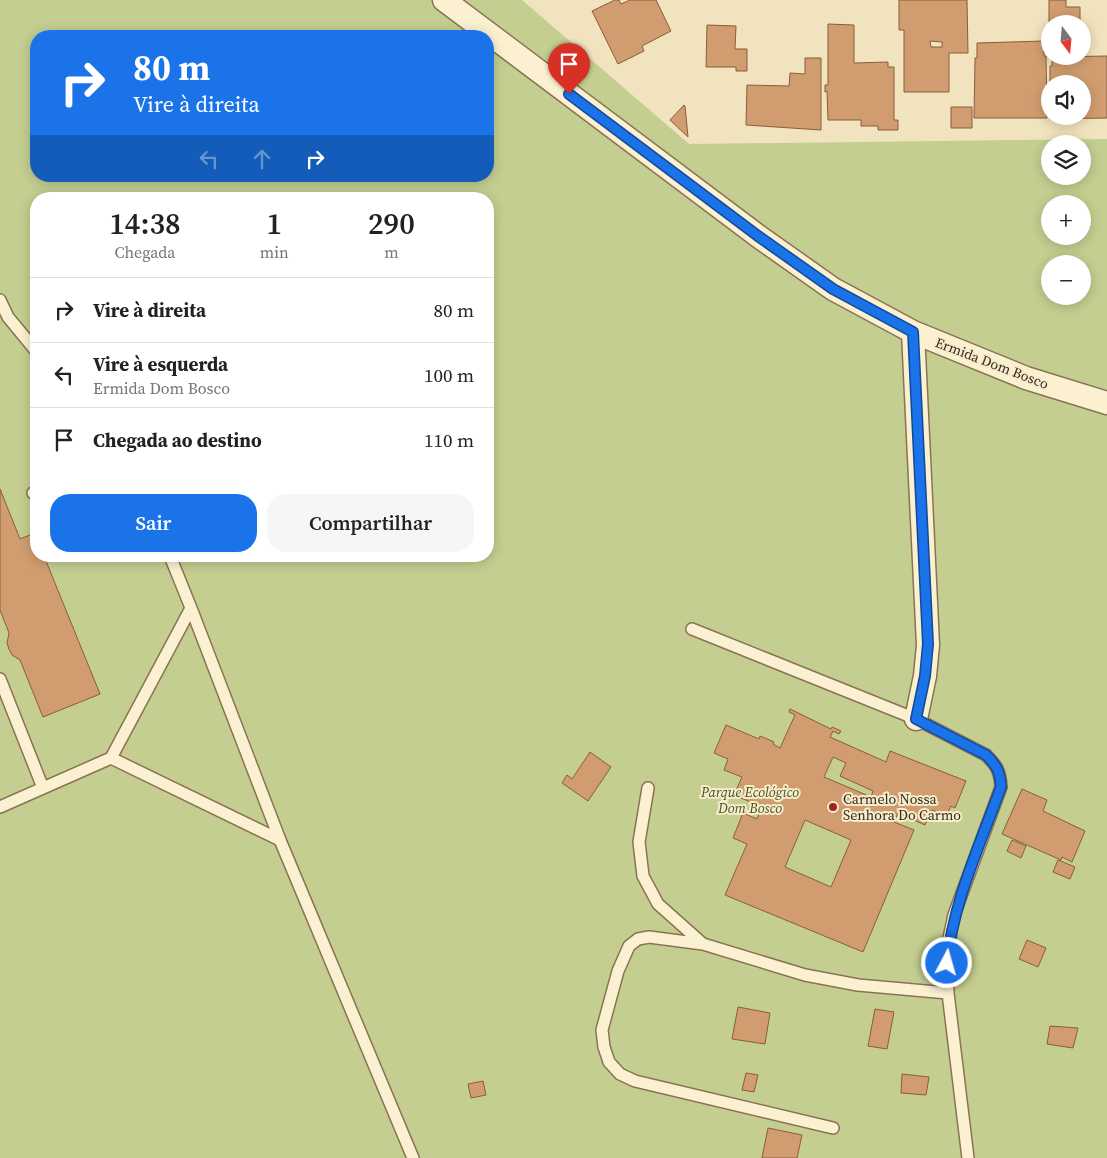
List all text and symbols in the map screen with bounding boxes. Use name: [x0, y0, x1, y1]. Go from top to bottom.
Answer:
north arrow: [1041, 15, 1091, 65]
map controls: [1041, 15, 1091, 305]
pin: [548, 43, 590, 94]
text: 80 m: [133, 44, 210, 92]
icon: right: [50, 50, 115, 115]
icon: arrive: [555, 50, 583, 78]
button: sound: [1041, 75, 1091, 125]
text: Vire à direita: [133, 89, 260, 119]
button: layers: [1041, 135, 1091, 185]
icon: left: [195, 145, 223, 173]
icon: ahead: [248, 145, 276, 173]
icon: right: [301, 145, 329, 173]
button: +: [1041, 195, 1091, 245]
text: 14:38: [109, 203, 181, 244]
text: 1: [266, 203, 282, 244]
text: 290: [368, 203, 415, 244]
text: Chegada: [114, 241, 175, 263]
text: min: [260, 241, 289, 263]
text: m: [384, 241, 399, 263]
button: −: [1041, 255, 1091, 305]
icon: right: [50, 296, 78, 324]
text: Vire à direita: [93, 297, 206, 323]
text: 80 m: [433, 297, 474, 323]
street label: Ermida Dom Bosco: [932, 332, 1052, 394]
text: Vire à esquerda: [93, 351, 228, 377]
icon: left: [50, 361, 78, 389]
text: 100 m: [424, 362, 474, 388]
text: Ermida Dom Bosco: [93, 377, 230, 399]
icon: arrive: [50, 426, 78, 454]
text: Chegada ao destino: [93, 427, 262, 453]
text: 110 m: [424, 427, 474, 453]
button: Sair: [50, 494, 257, 552]
button: Compartilhar: [267, 494, 474, 552]
park label: Parque Ecológico Dom Bosco: [700, 782, 799, 818]
place label: Carmelo Nossa Senhora Do Carmo: [843, 789, 961, 825]
marker: Carmelo Nossa Senhora Do Carmo: [827, 801, 839, 813]
position arrow: [920, 936, 972, 988]

